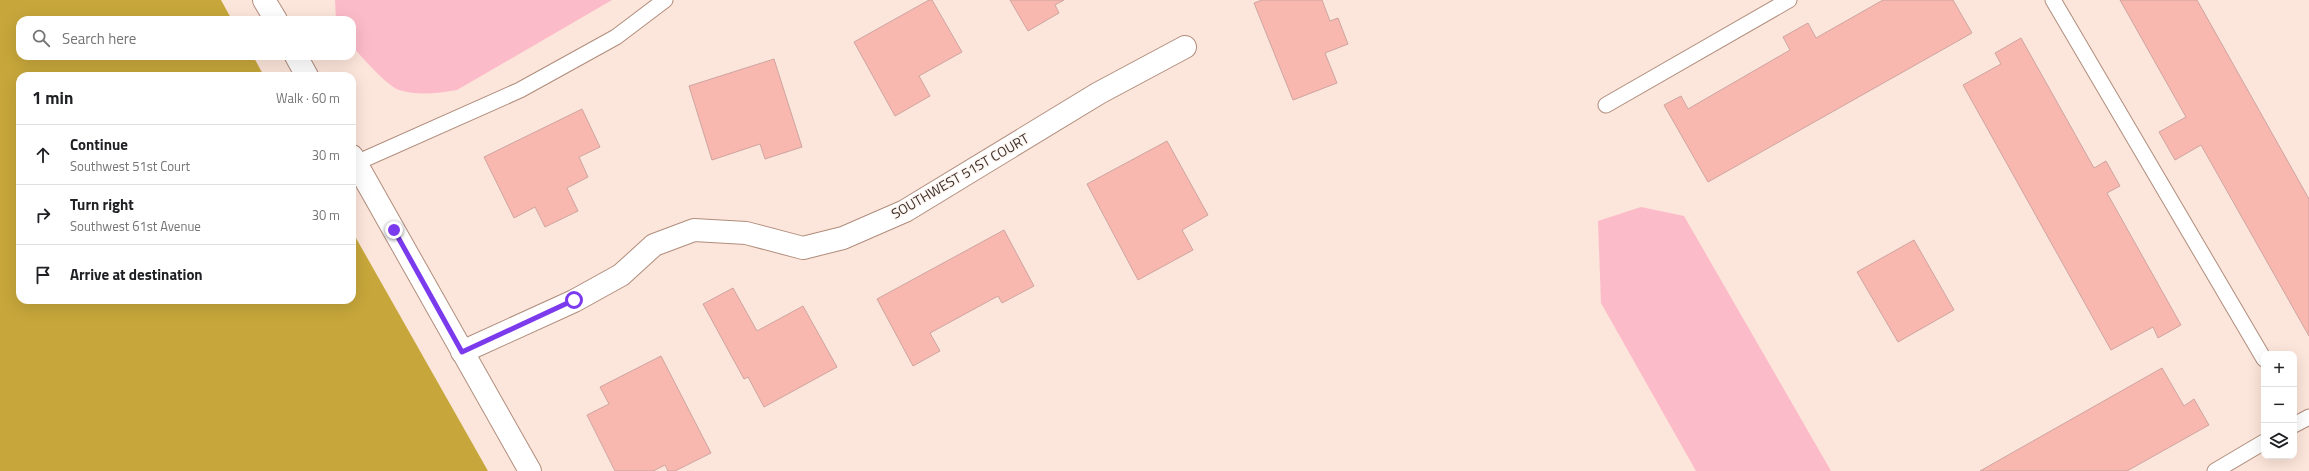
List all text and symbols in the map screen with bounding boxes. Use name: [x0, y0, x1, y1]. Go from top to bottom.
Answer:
search box: [16, 16, 356, 60]
icon: search: [30, 27, 52, 49]
text: Search here: [62, 27, 136, 50]
text: 1 min: [32, 85, 73, 111]
text: Walk · 60 m: [276, 88, 340, 108]
street label: SOUTHWEST 51ST COURT: [887, 127, 1033, 224]
text: Continue: [70, 133, 128, 156]
icon: ahead: [32, 144, 54, 166]
text: 30 m: [312, 145, 340, 165]
text: Southwest 51st Court: [70, 156, 190, 176]
text: Turn right: [70, 193, 134, 216]
icon: right: [32, 204, 54, 226]
text: 30 m: [312, 205, 340, 225]
text: Southwest 61st Avenue: [70, 216, 201, 236]
route end: [385, 221, 403, 239]
text: Arrive at destination: [70, 263, 203, 286]
icon: arrive: [32, 264, 54, 286]
route start: [565, 291, 583, 309]
map controls: [2261, 351, 2297, 459]
button: +: [2261, 351, 2297, 387]
button: −: [2261, 387, 2297, 423]
button: layers: [2261, 423, 2297, 459]

